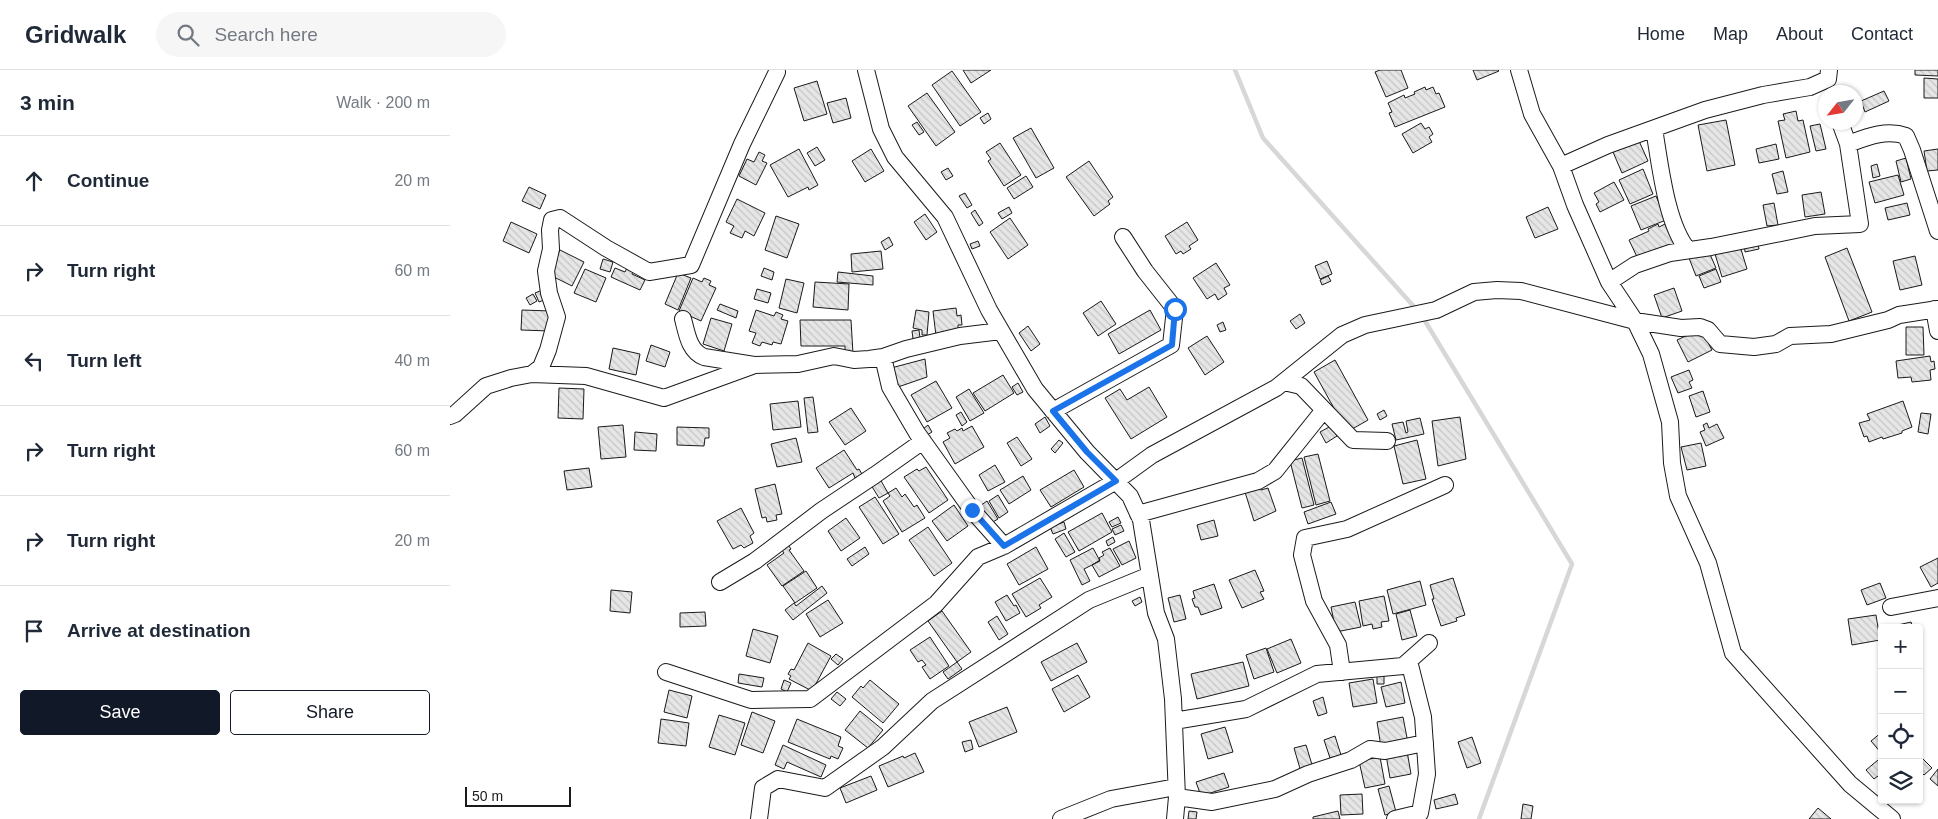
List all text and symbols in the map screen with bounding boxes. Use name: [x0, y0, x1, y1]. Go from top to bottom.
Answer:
search box: [156, 12, 506, 57]
text: Gridwalk: [25, 21, 126, 48]
icon: search: [174, 21, 202, 49]
text: Search here: [214, 24, 318, 45]
text: Home: [1637, 24, 1685, 44]
text: Map: [1713, 24, 1748, 44]
text: About: [1776, 24, 1823, 44]
text: Contact: [1851, 24, 1913, 44]
north arrow: [1818, 85, 1863, 130]
text: 3 min: [20, 91, 75, 114]
text: Walk · 200 m: [336, 94, 430, 111]
icon: ahead: [20, 167, 48, 195]
text: Continue: [67, 170, 149, 191]
text: 20 m: [394, 172, 430, 189]
icon: right: [20, 257, 48, 285]
text: Turn right: [67, 260, 155, 281]
text: 60 m: [394, 262, 430, 279]
route start: [1164, 298, 1187, 321]
icon: left: [20, 347, 48, 375]
text: Turn left: [67, 350, 142, 371]
text: 40 m: [394, 352, 430, 369]
icon: right: [20, 437, 48, 465]
text: Turn right: [67, 440, 155, 461]
text: 60 m: [394, 442, 430, 459]
route end: [961, 499, 984, 522]
icon: right: [20, 527, 48, 555]
text: Turn right: [67, 530, 155, 551]
text: 20 m: [394, 532, 430, 549]
icon: arrive: [20, 617, 48, 645]
text: Arrive at destination: [67, 620, 251, 641]
map controls: [1878, 624, 1923, 804]
button: +: [1878, 624, 1923, 669]
button: −: [1878, 669, 1923, 714]
button: Save: [20, 690, 220, 735]
button: Share: [230, 690, 430, 735]
button: locate: [1878, 714, 1923, 759]
button: layers: [1878, 759, 1923, 804]
scale bar: [465, 784, 571, 807]
text: 50 m: [472, 788, 503, 804]

